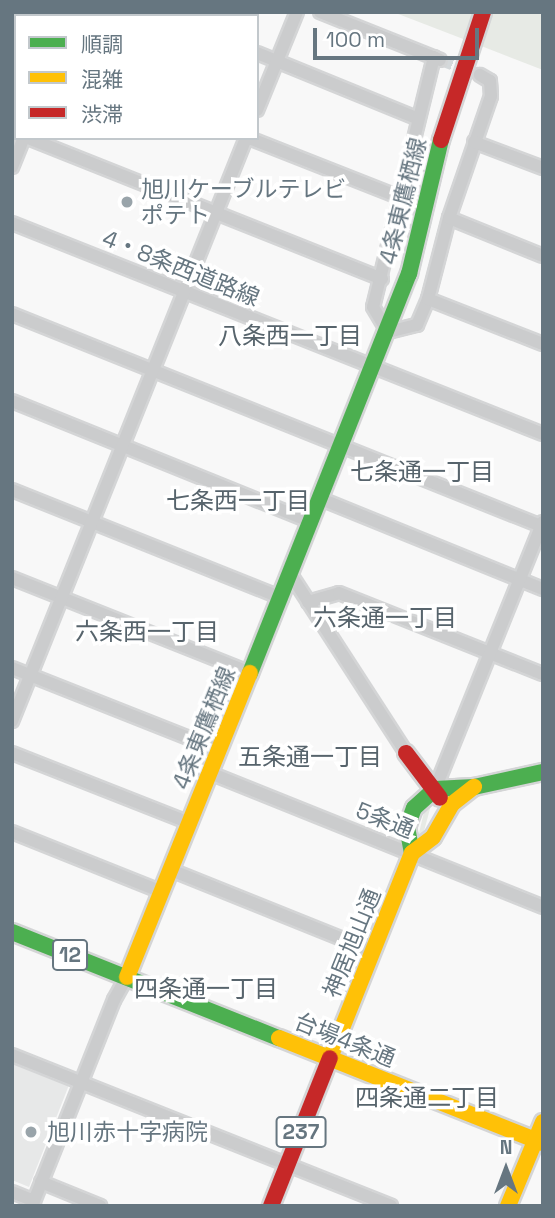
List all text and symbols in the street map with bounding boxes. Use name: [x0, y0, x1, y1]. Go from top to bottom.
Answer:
legend: [14, 14, 259, 140]
scale bar: [317, 14, 483, 58]
text: 100 m: [326, 26, 385, 53]
text: 順調: [81, 31, 123, 58]
text: 混雑: [81, 66, 123, 93]
text: 渋滞: [81, 101, 123, 128]
street label: 4条東鷹栖線: [374, 135, 432, 267]
place label: 旭川ケーブルテレビ ポテト: [141, 175, 348, 229]
marker: 旭川ケーブルテレビ ポテト: [119, 194, 135, 210]
street label: 4・8条西道路線: [99, 224, 263, 312]
district label: 八条西一丁目: [218, 322, 362, 350]
district label: 七条通一丁目: [350, 458, 494, 486]
district label: 七条西一丁目: [166, 487, 310, 515]
district label: 六条通一丁目: [313, 604, 457, 632]
district label: 六条西一丁目: [75, 618, 219, 646]
street label: 4条東鷹栖線: [167, 663, 241, 793]
district label: 五条通一丁目: [238, 743, 382, 771]
street label: 5条通: [352, 796, 418, 844]
street label: 神居旭山通: [318, 885, 386, 1001]
road number: 12: [51, 937, 89, 972]
district label: 四条通一丁目: [134, 975, 278, 1003]
street label: 台場4条通: [291, 1007, 399, 1073]
district label: 四条通二丁目: [355, 1084, 499, 1112]
road number: 237: [275, 1114, 327, 1150]
place label: 旭川赤十字病院: [47, 1118, 208, 1146]
marker: 旭川赤十字病院: [21, 1122, 41, 1142]
north arrow: [471, 1134, 541, 1204]
text: N: [500, 1135, 512, 1160]

